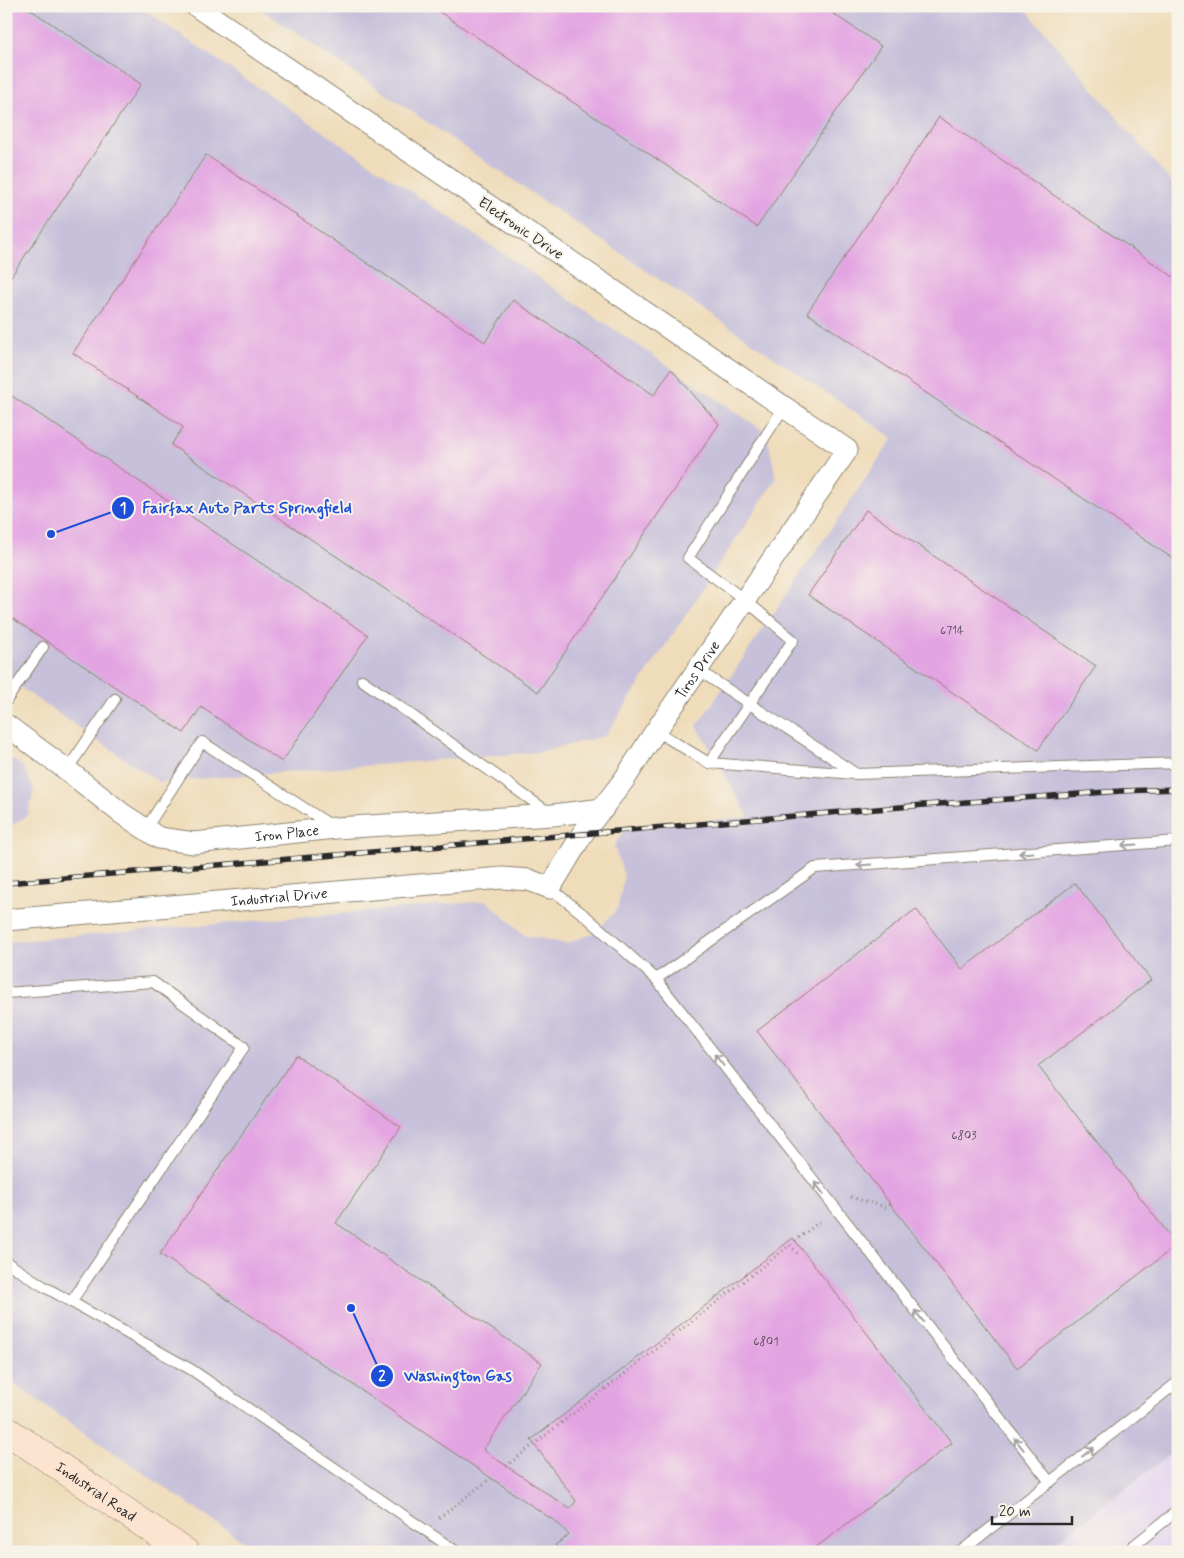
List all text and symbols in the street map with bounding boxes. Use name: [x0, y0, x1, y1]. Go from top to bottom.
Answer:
street label: Electronic Drive: [474, 193, 567, 265]
callout: Fairfax Auto Parts Springfield: [110, 492, 359, 523]
text: Fairfax Auto Parts Springfield: [142, 498, 352, 520]
text: 1: [120, 499, 126, 519]
house number: 6714: [940, 623, 964, 639]
street label: Tiros Drive: [671, 637, 726, 704]
street label: Iron Place: [254, 821, 320, 847]
one-way arrow: [1121, 840, 1137, 849]
one-way arrow: [1018, 848, 1034, 857]
one-way arrow: [856, 860, 872, 869]
street label: Industrial Drive: [230, 884, 329, 912]
one-way arrow: [714, 1053, 724, 1067]
house number: 6803: [951, 1128, 977, 1144]
one-way arrow: [814, 1182, 825, 1195]
one-way arrow: [914, 1310, 925, 1323]
house number: 6801: [753, 1334, 779, 1350]
callout: Washington Gas: [370, 1360, 521, 1391]
text: Washington Gas: [403, 1366, 513, 1389]
text: 2: [378, 1367, 386, 1387]
one-way arrow: [1014, 1438, 1025, 1451]
one-way arrow: [1081, 1447, 1095, 1457]
street label: Industrial Road: [51, 1458, 140, 1527]
scale bar: [992, 1493, 1072, 1525]
text: 20 m: [999, 1502, 1031, 1522]

